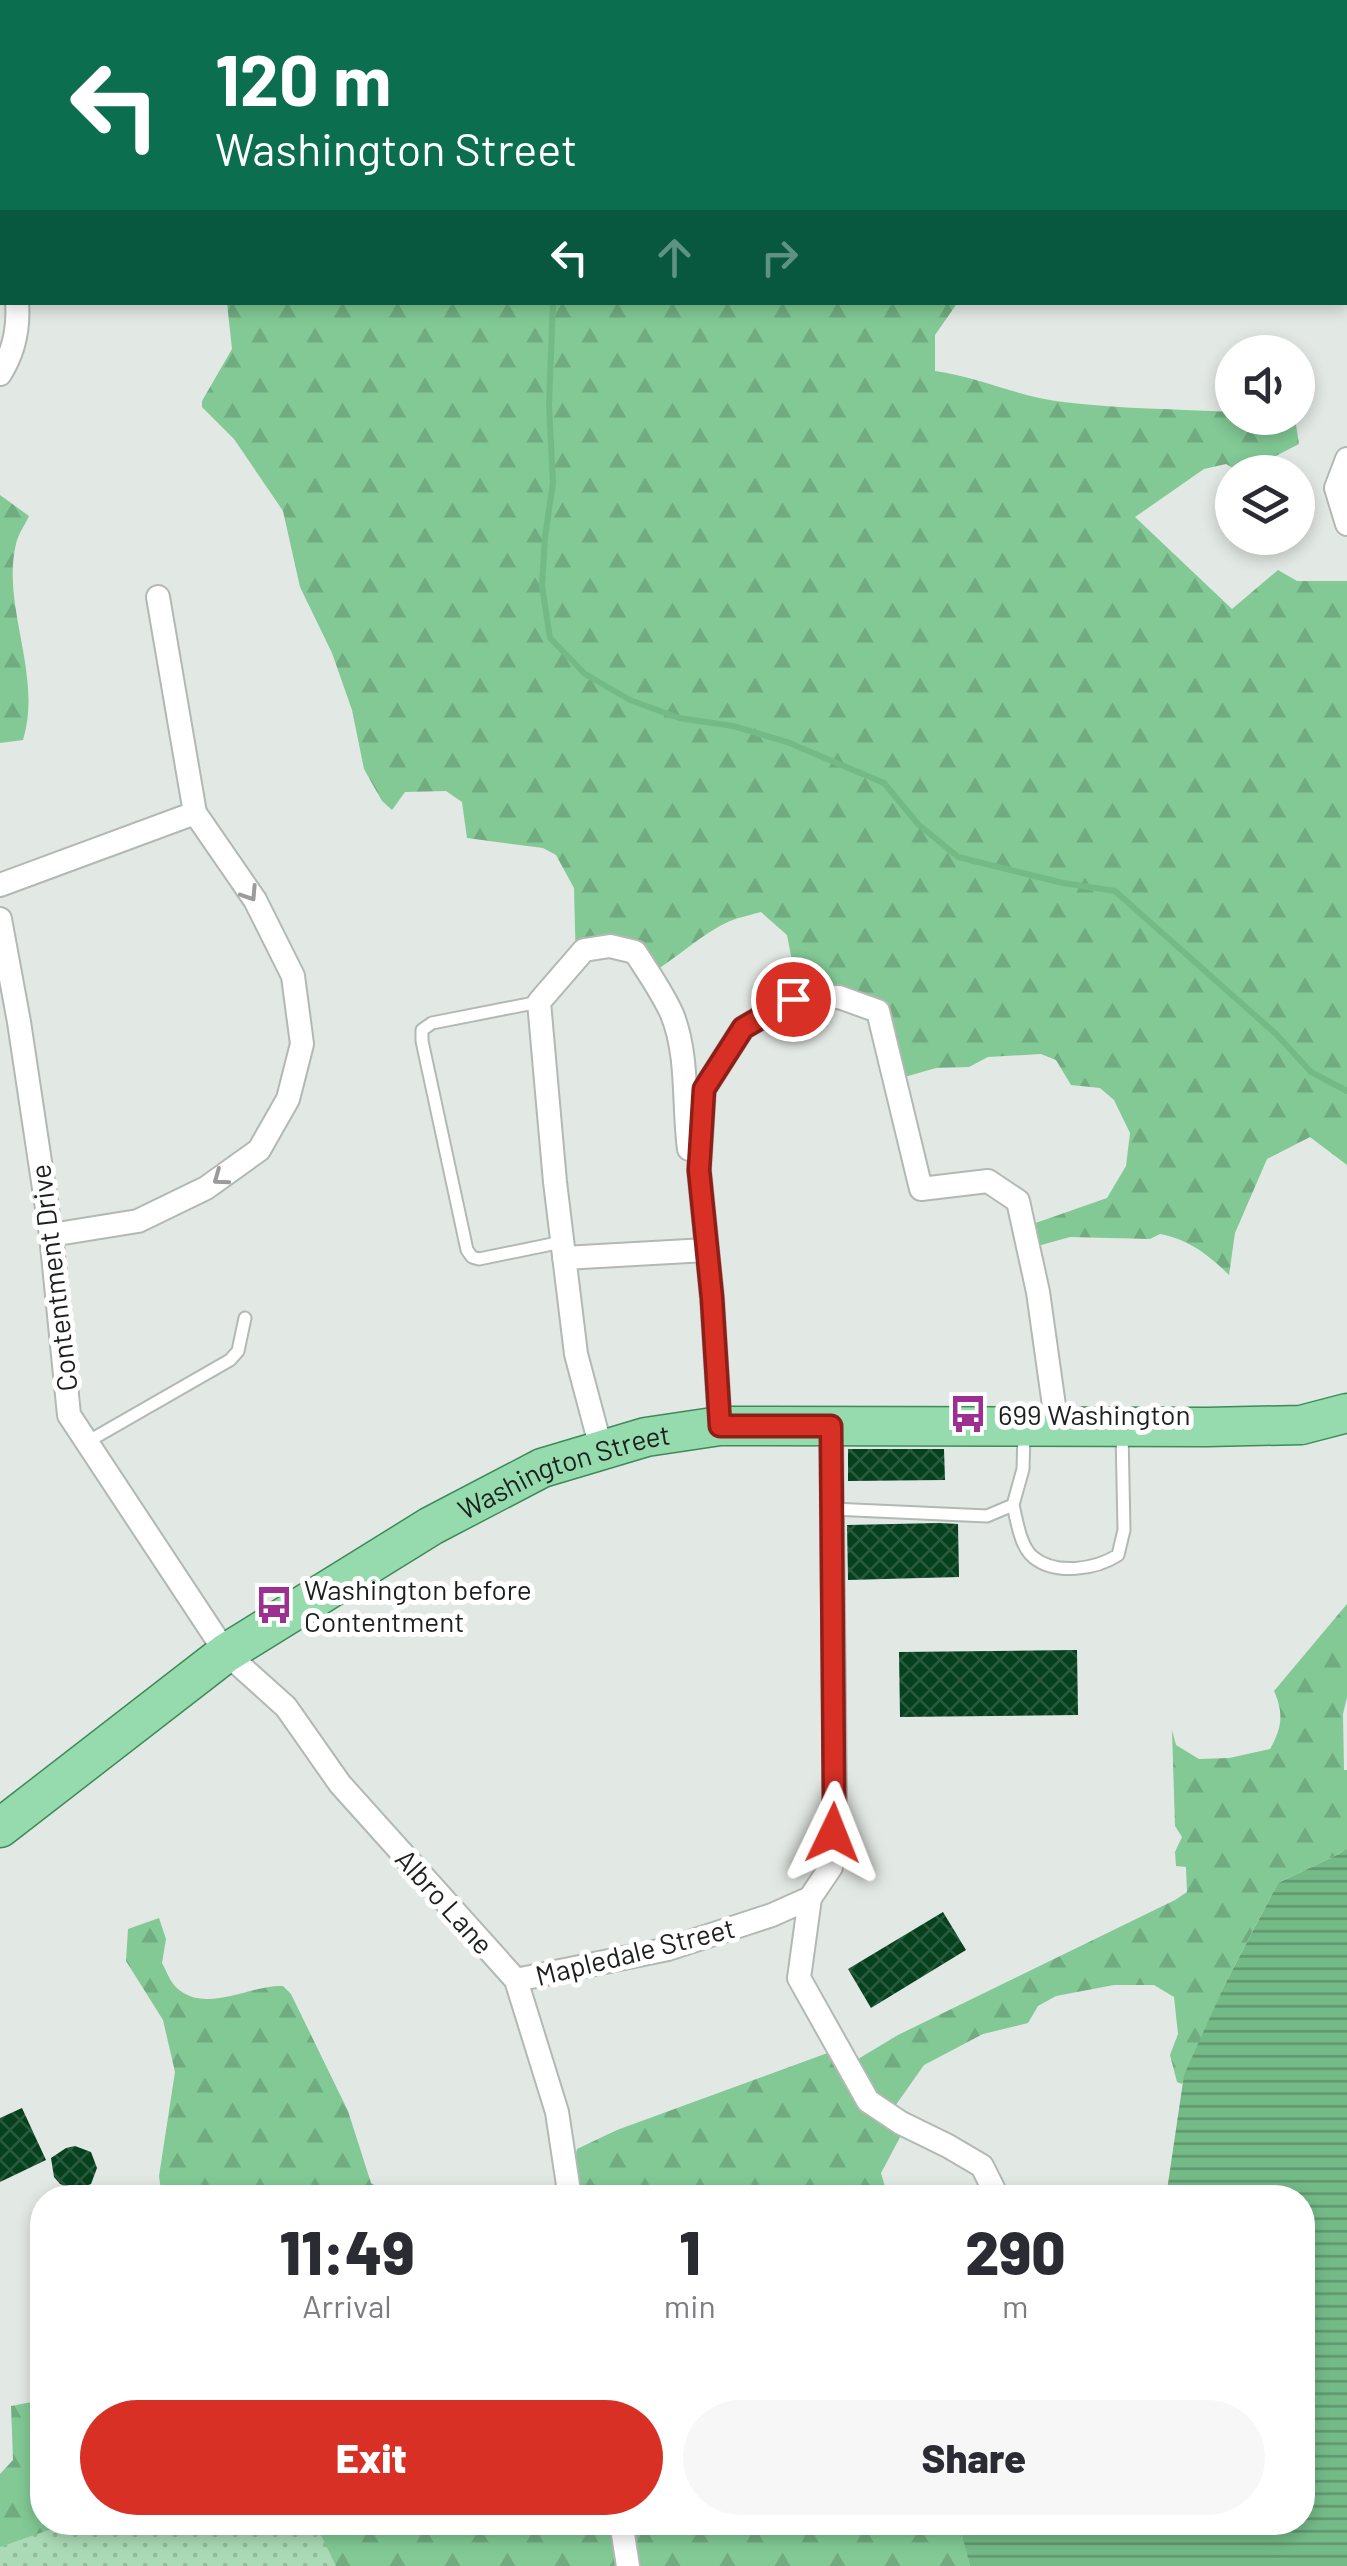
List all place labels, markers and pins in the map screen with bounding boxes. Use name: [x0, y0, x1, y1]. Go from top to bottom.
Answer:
pin: [751, 957, 836, 1042]
bus stop icon: 699 Washington: [947, 1393, 989, 1435]
place label: 699 Washington: [998, 1397, 1191, 1431]
place label: Washington before Contentment: [304, 1572, 532, 1638]
bus stop icon: Washington before Contentment: [253, 1584, 295, 1626]

